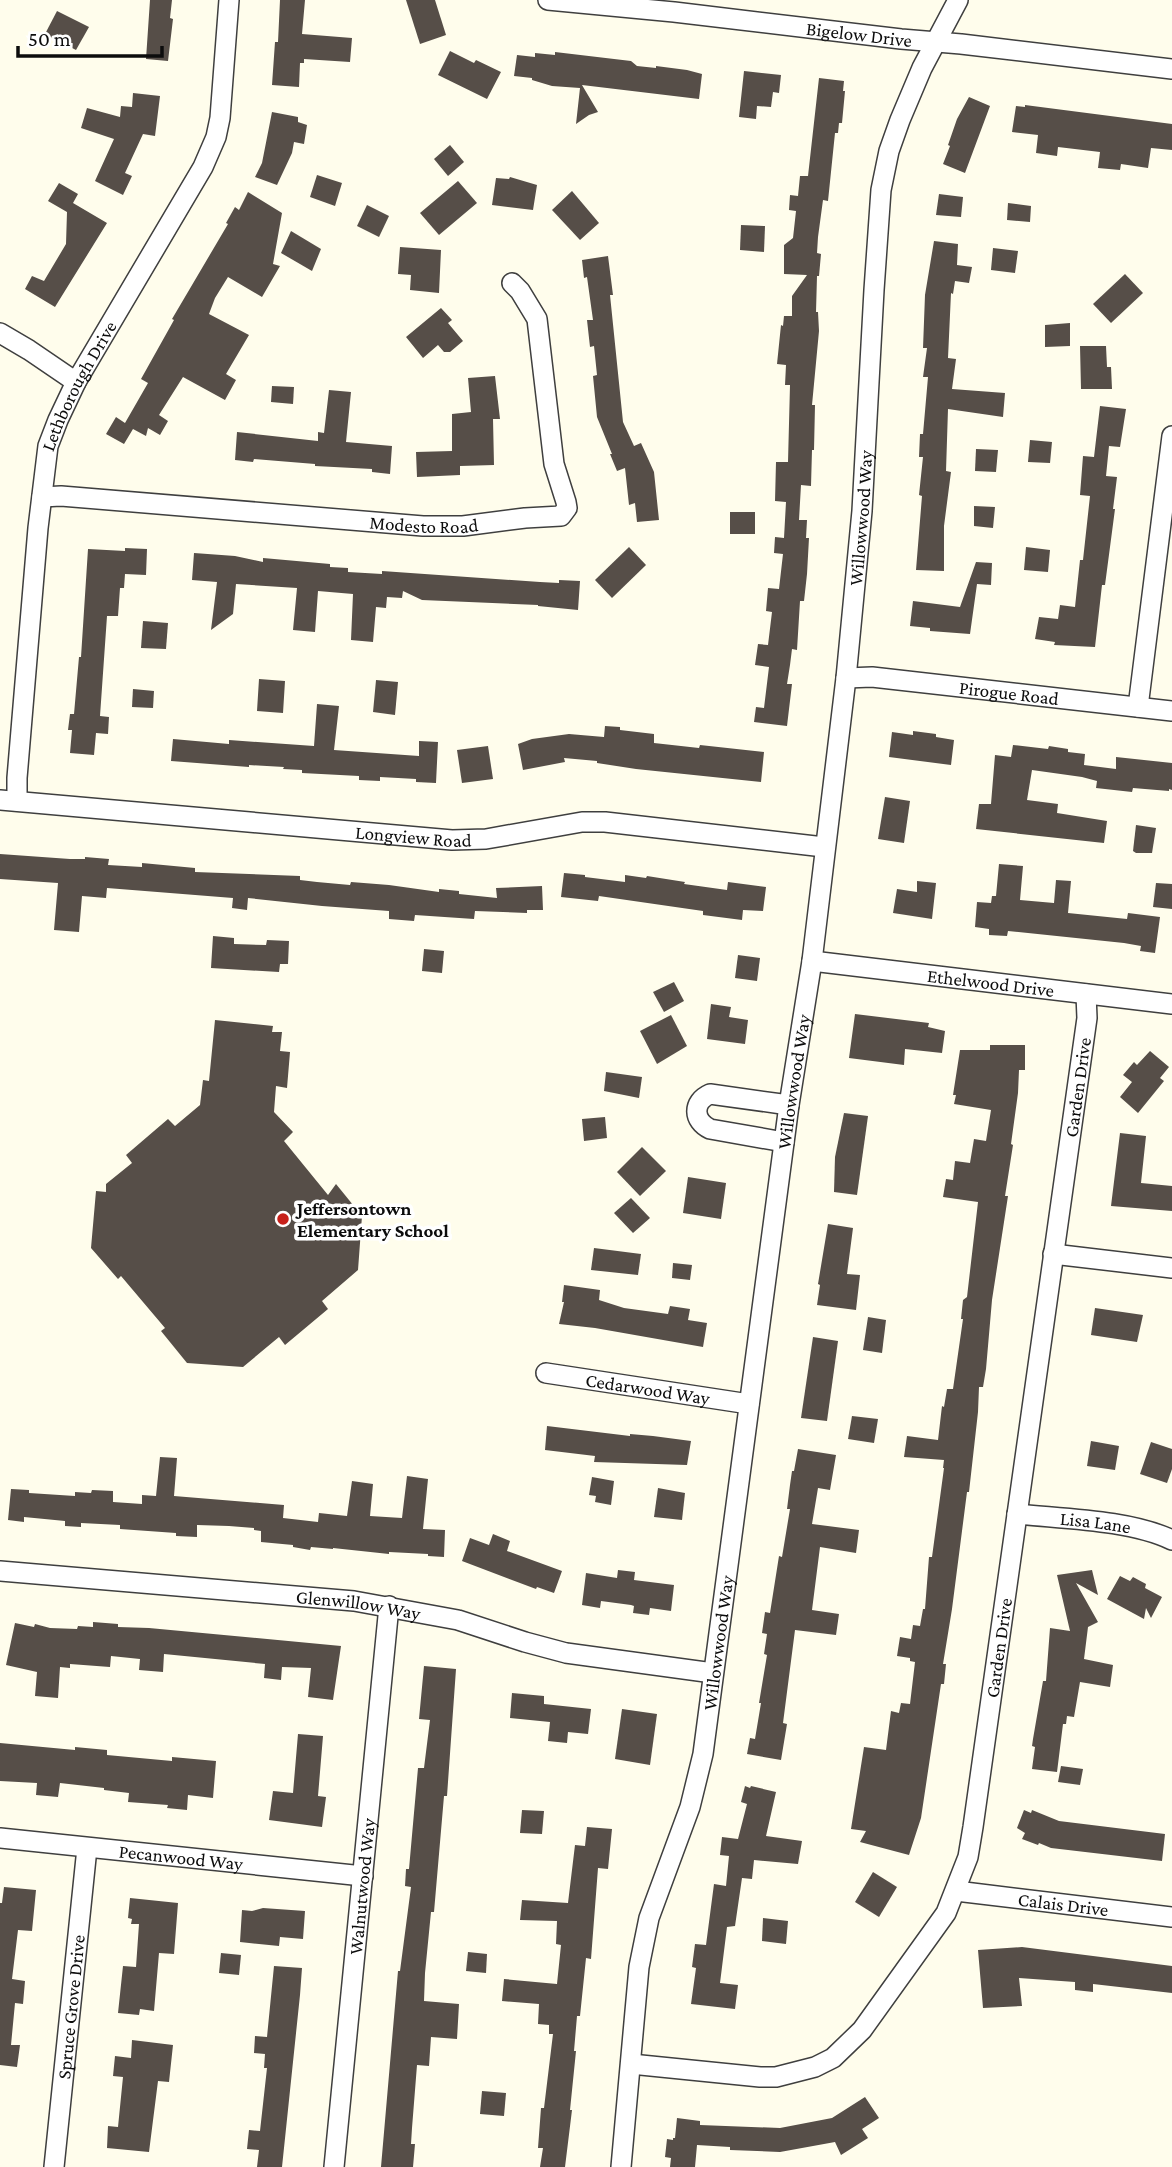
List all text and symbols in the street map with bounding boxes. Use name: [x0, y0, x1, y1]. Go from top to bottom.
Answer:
scale bar: [18, 14, 161, 58]
street label: Bigelow Drive: [805, 18, 913, 51]
text: 50 m: [28, 27, 71, 51]
street label: Lethborough Drive: [37, 317, 121, 454]
street label: Willowwood Way: [845, 449, 876, 587]
street label: Modesto Road: [369, 512, 479, 537]
street label: Pirogue Road: [958, 677, 1060, 709]
street label: Longview Road: [354, 821, 472, 851]
street label: Ethelwood Drive: [926, 965, 1055, 1001]
street label: Willowwood Way: [773, 1013, 814, 1150]
street label: Garden Drive: [1060, 1036, 1095, 1139]
place label: Jeffersontown Elementary School: [295, 1198, 449, 1241]
marker: Jeffersontown Elementary School: [275, 1211, 291, 1227]
street label: Cedarwood Way: [584, 1369, 712, 1409]
street label: Lisa Lane: [1059, 1508, 1133, 1538]
street label: Willowwood Way: [699, 1574, 738, 1712]
street label: Glenwillow Way: [295, 1586, 422, 1624]
street label: Garden Drive: [981, 1596, 1016, 1699]
street label: Walnutwood Way: [345, 1817, 379, 1956]
street label: Pecanwood Way: [118, 1841, 244, 1874]
street label: Calais Drive: [1017, 1889, 1110, 1920]
street label: Spruce Grove Drive: [53, 1934, 89, 2080]

